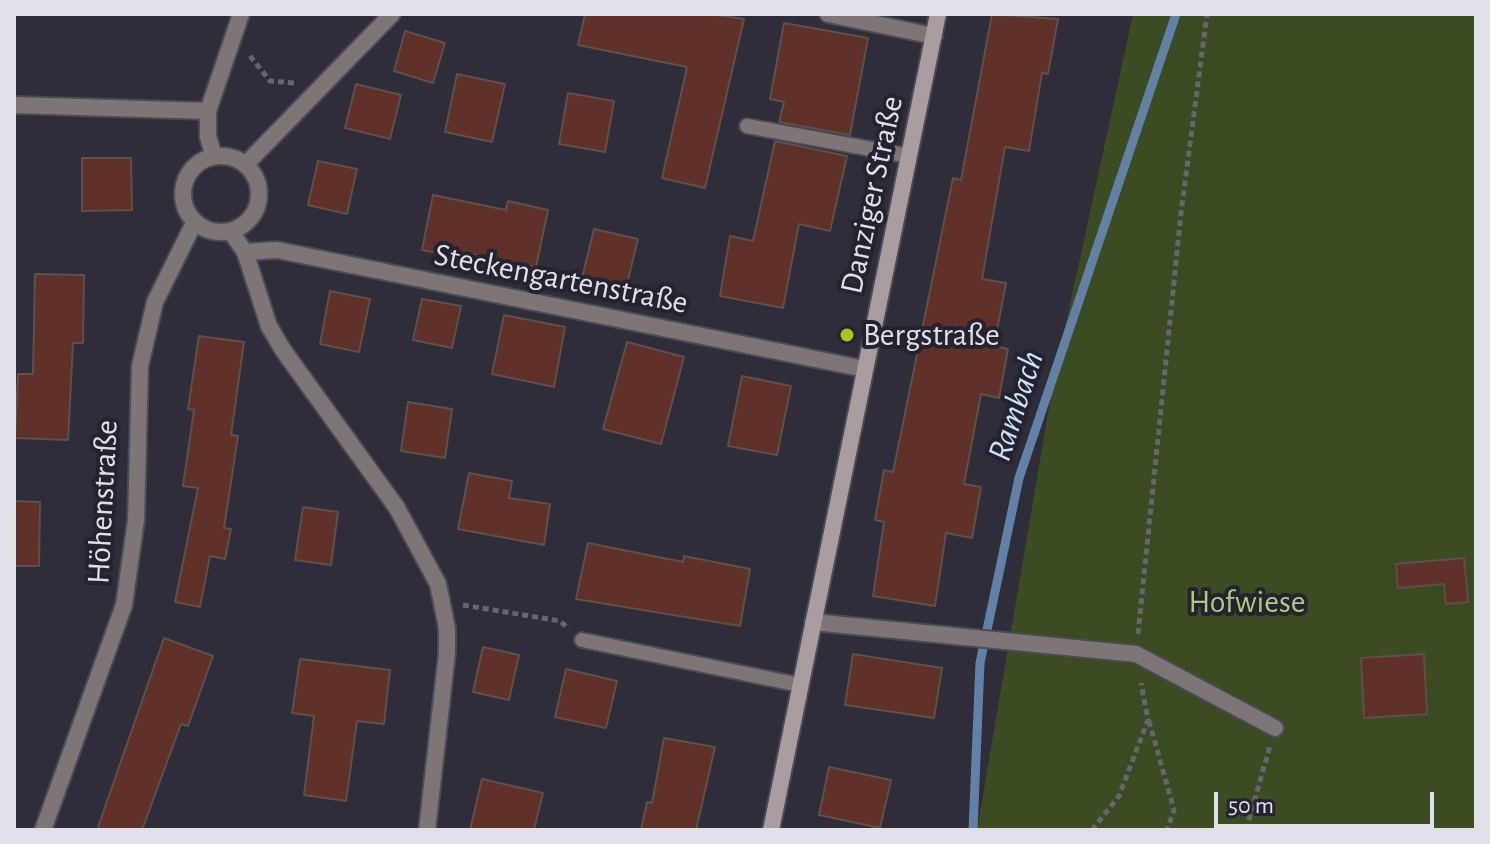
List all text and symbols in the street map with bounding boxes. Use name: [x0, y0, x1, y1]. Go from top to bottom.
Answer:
street label: Danziger Straße: [832, 93, 912, 297]
street label: Steckengartenstraße: [431, 236, 691, 322]
place label: Bergstraße: [863, 316, 1000, 354]
marker: Bergstraße: [838, 326, 856, 344]
water label: Rambach: [979, 346, 1053, 466]
street label: Höhenstraße: [80, 419, 126, 585]
park label: Hofwiese: [1188, 583, 1306, 621]
scale bar: [1218, 776, 1438, 826]
text: 50 m: [1228, 794, 1274, 818]

